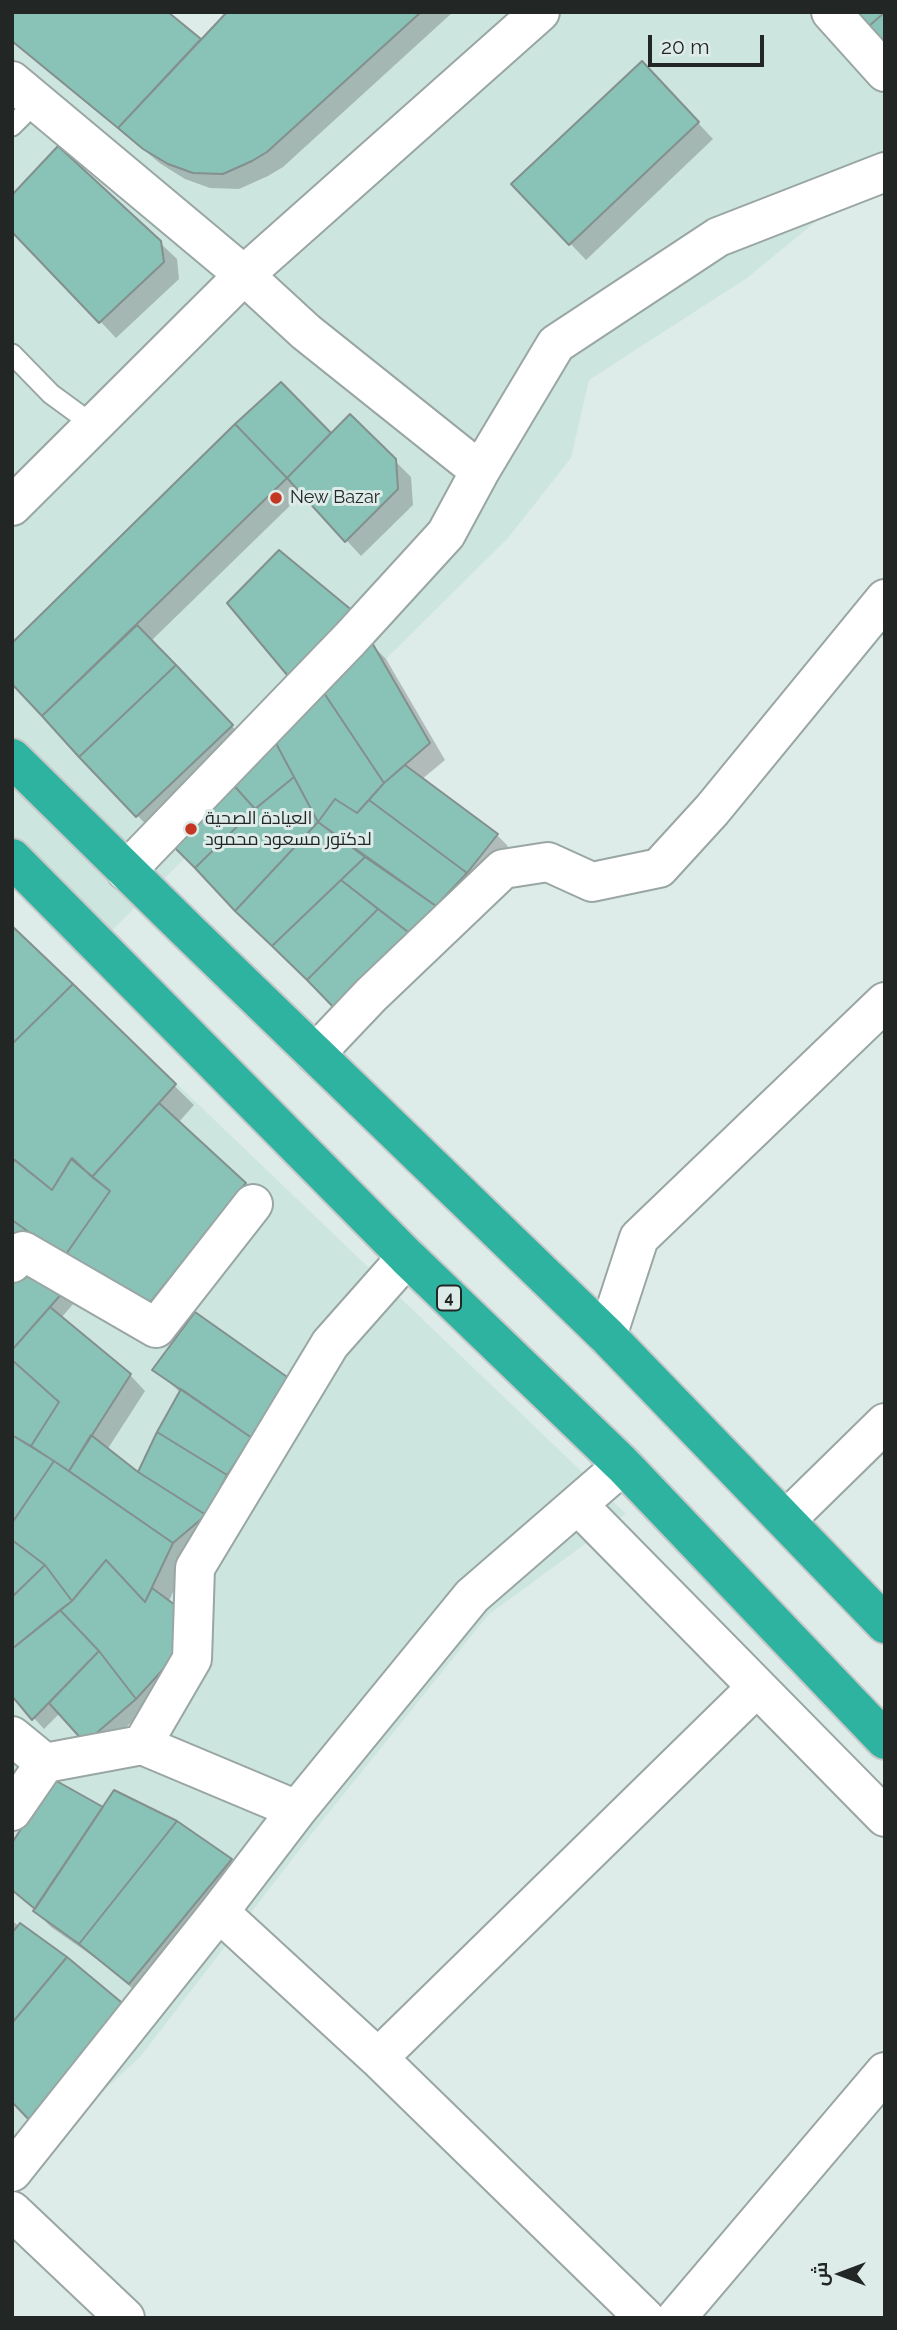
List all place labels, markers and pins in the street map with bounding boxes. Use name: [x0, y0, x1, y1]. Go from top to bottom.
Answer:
place label: New Bazar: [290, 487, 380, 509]
marker: New Bazar: [268, 490, 284, 506]
place label: العيادة الصحية لدكتور مسعود محمود: [205, 808, 372, 850]
marker: العيادة الصحية لدكتور مسعود محمود: [183, 821, 199, 837]

